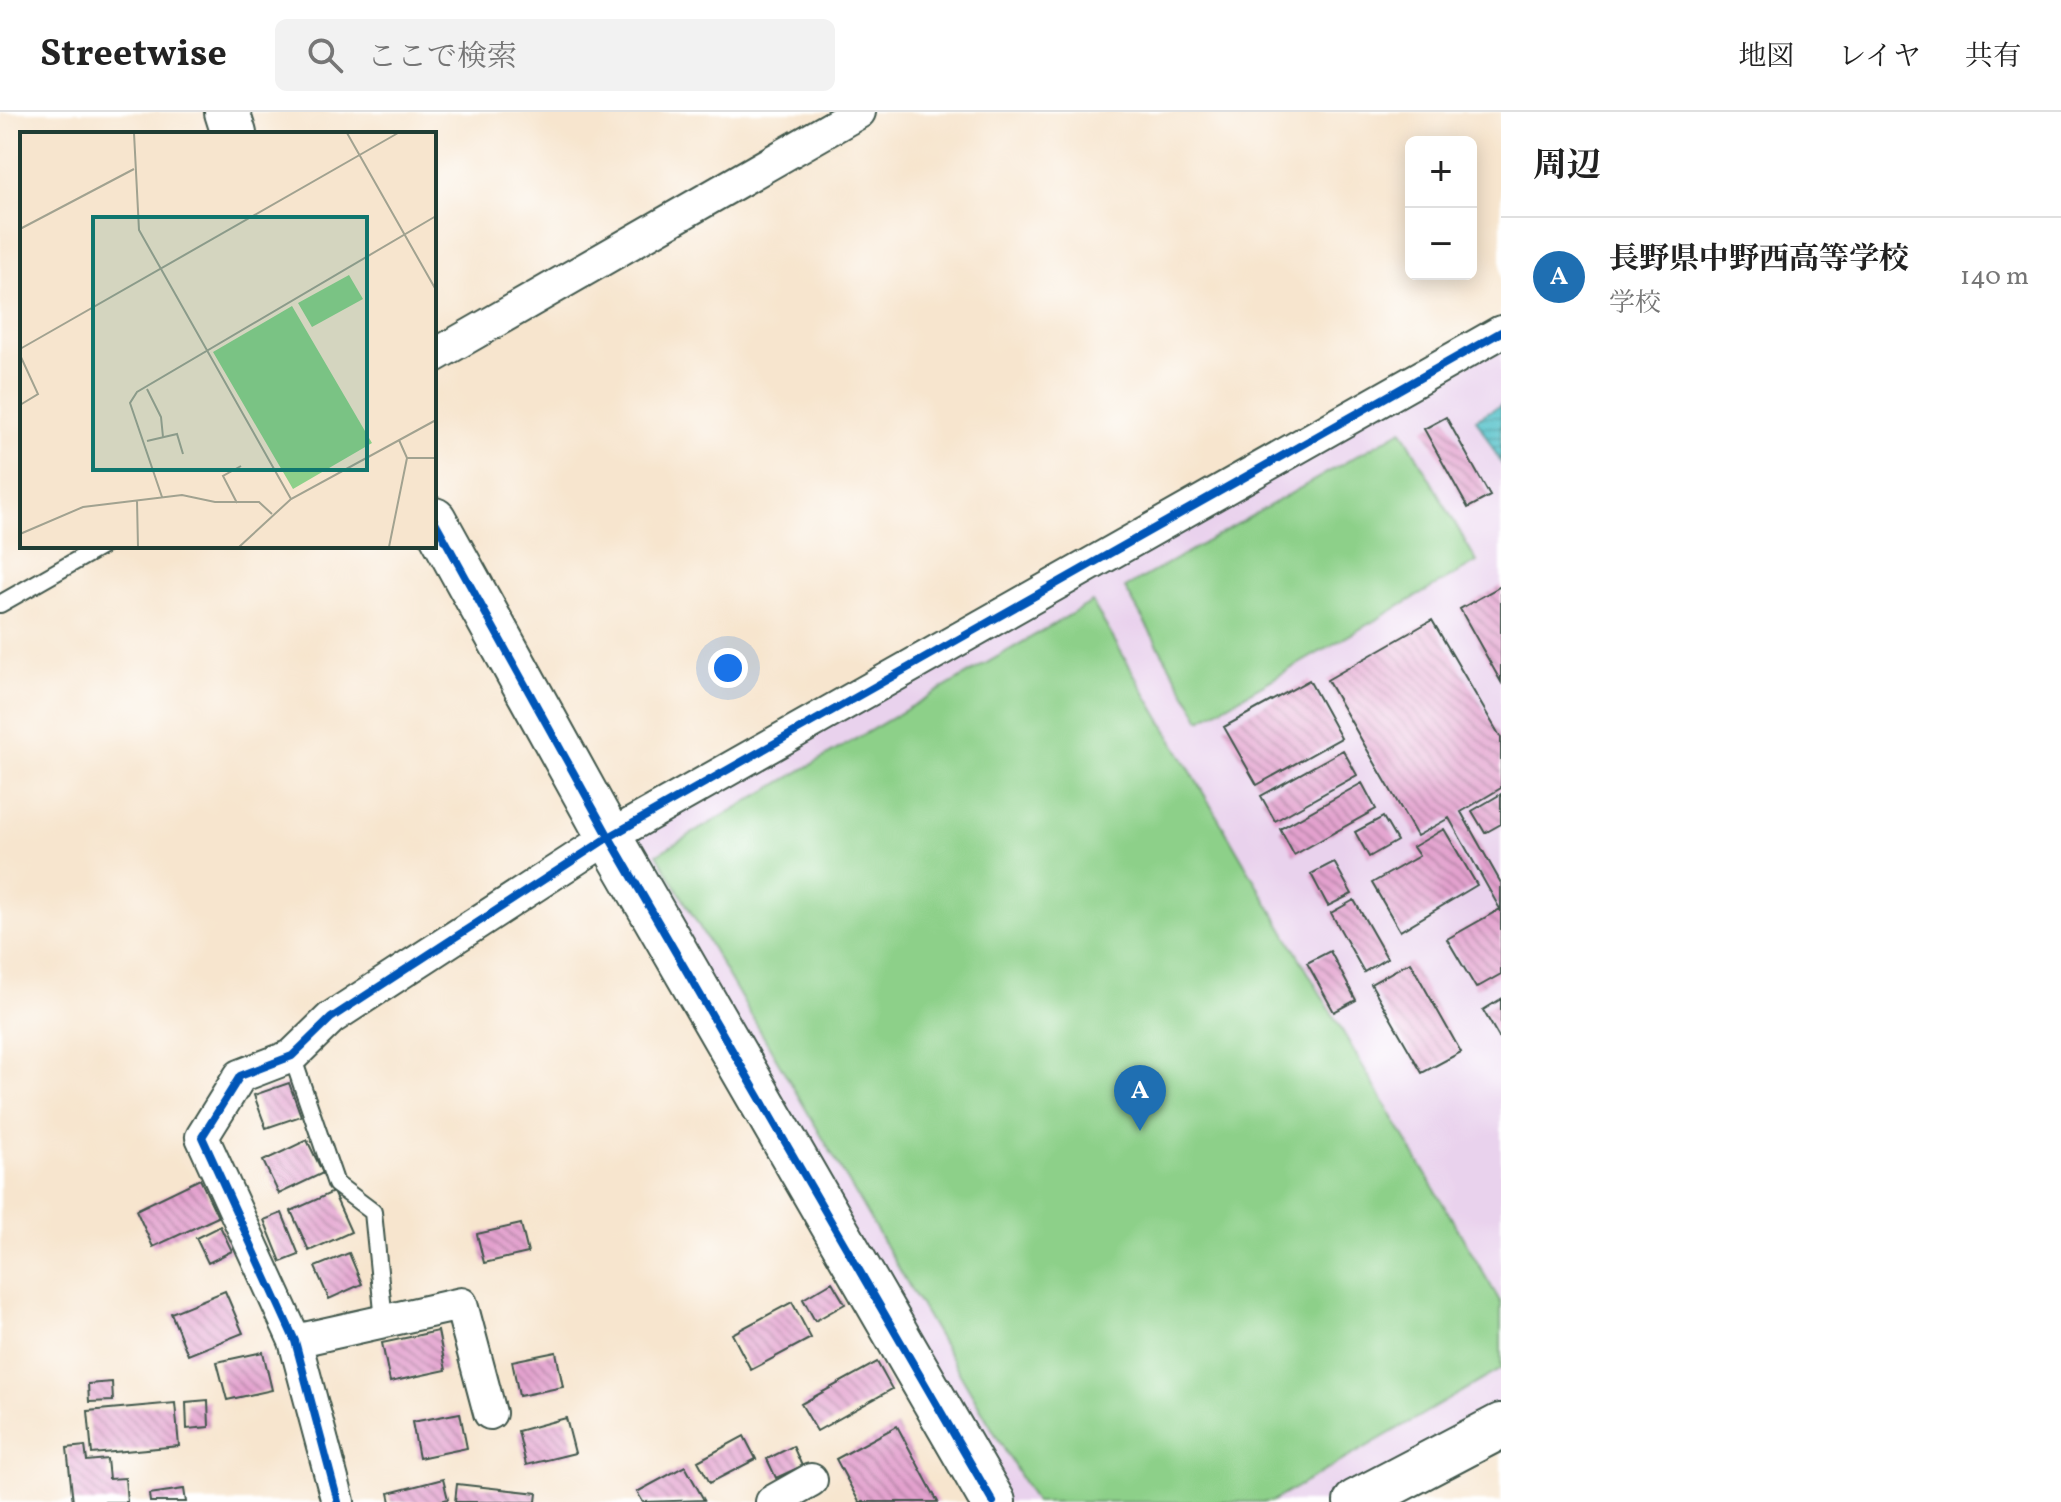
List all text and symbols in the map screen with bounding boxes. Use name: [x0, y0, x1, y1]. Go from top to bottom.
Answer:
search box: [275, 19, 835, 91]
text: Streetwise: [40, 29, 227, 82]
icon: search: [303, 33, 347, 77]
text: ここで検索: [367, 37, 517, 79]
text: 地図: [1738, 38, 1794, 77]
text: レイヤ: [1838, 38, 1921, 77]
text: 共有: [1965, 38, 2021, 77]
inset map: [20, 132, 436, 548]
map controls: [1405, 136, 1477, 280]
button: +: [1405, 136, 1477, 208]
text: 周辺: [1533, 144, 1601, 191]
button: −: [1405, 208, 1477, 280]
text: 長野県中野西高等学校: [1609, 239, 1909, 281]
text: A: [1550, 259, 1568, 295]
text: 140 m: [1960, 259, 2029, 295]
text: 学校: [1609, 286, 1661, 322]
your location: [708, 648, 748, 688]
pin: A: [1114, 1065, 1166, 1131]

